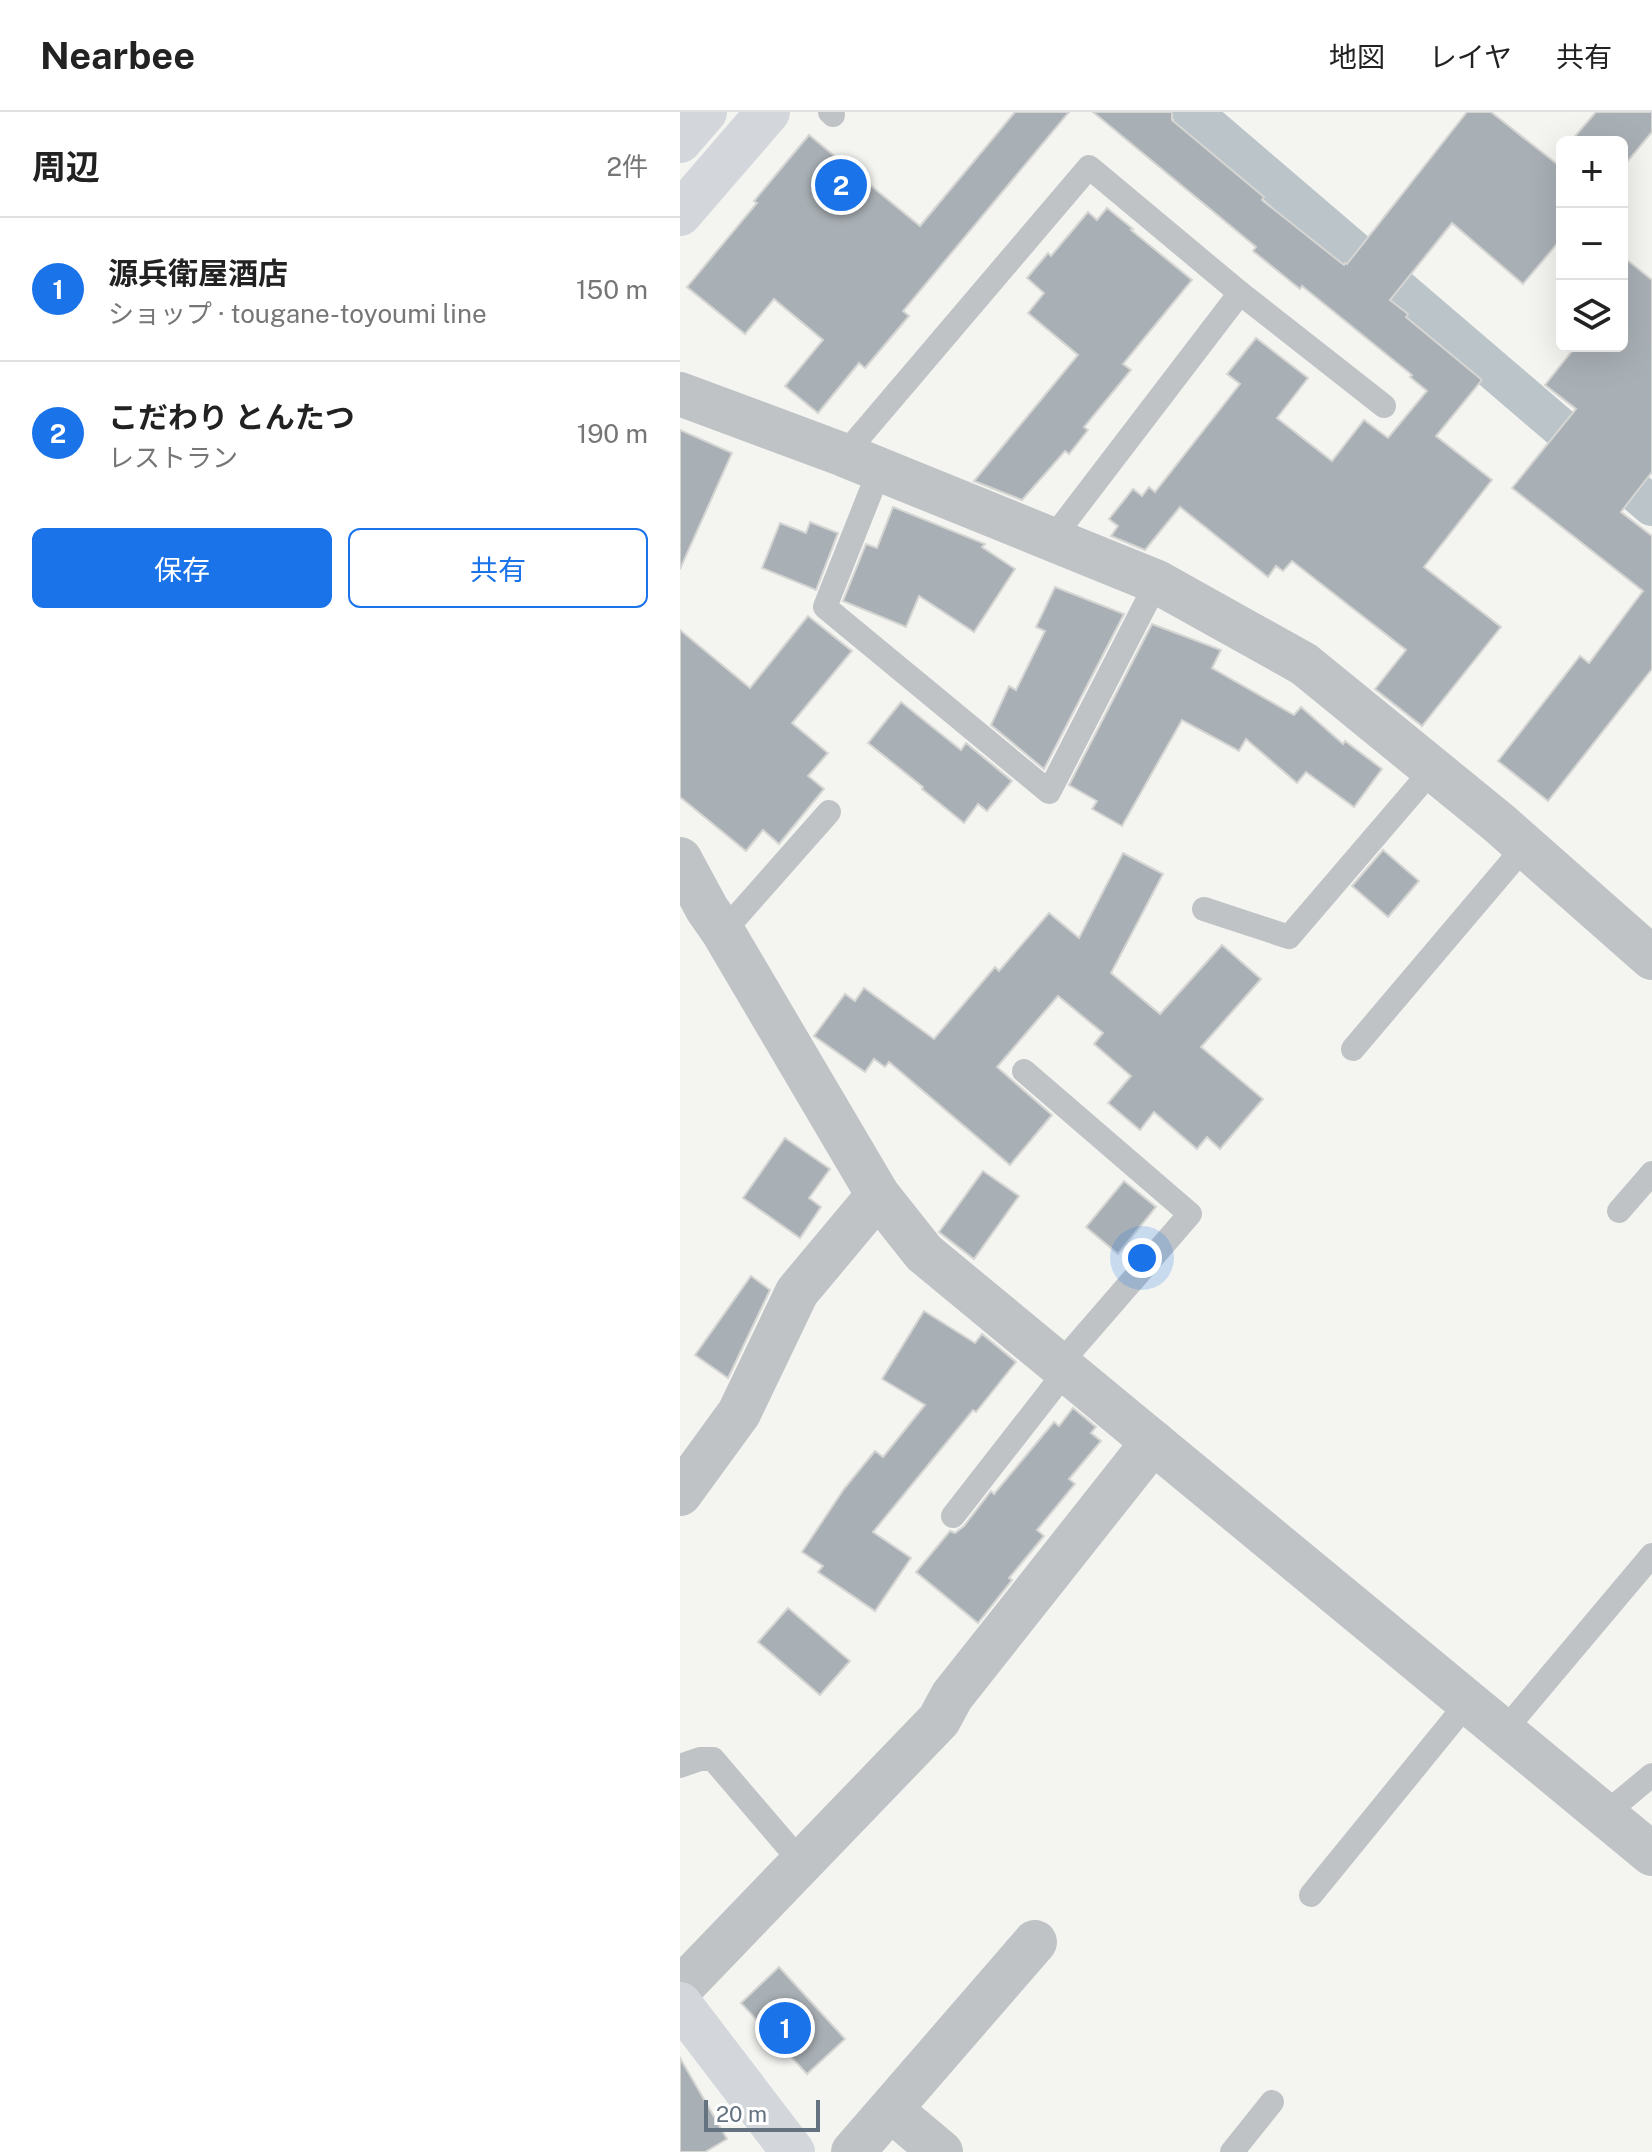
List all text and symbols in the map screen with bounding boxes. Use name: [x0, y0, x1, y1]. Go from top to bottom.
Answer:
text: Nearbee: [40, 33, 195, 78]
text: 地図: [1329, 40, 1385, 73]
text: レイヤ: [1429, 40, 1512, 73]
text: 共有: [1556, 40, 1612, 73]
map controls: [1556, 136, 1628, 352]
button: +: [1556, 136, 1628, 208]
text: 周辺: [32, 147, 100, 187]
text: 2件: [607, 151, 648, 182]
pin: 2: [815, 155, 867, 215]
button: −: [1556, 208, 1628, 280]
text: 源兵衛屋酒店: [108, 255, 288, 291]
text: 1: [52, 274, 64, 305]
text: 150 m: [576, 274, 648, 305]
button: layers: [1556, 280, 1628, 352]
text: ショップ · tougane-toyoumi line: [108, 298, 487, 329]
text: こだわり とんたつ: [108, 399, 355, 435]
text: 2: [50, 418, 66, 449]
text: 190 m: [577, 418, 648, 449]
text: レストラン: [108, 442, 238, 473]
button: 保存: [32, 528, 332, 608]
button: 共有: [348, 528, 648, 608]
your location: [1122, 1238, 1162, 1278]
pin: 1: [759, 1998, 811, 2058]
scale bar: [704, 2096, 820, 2132]
text: 20 m: [716, 2101, 767, 2127]

